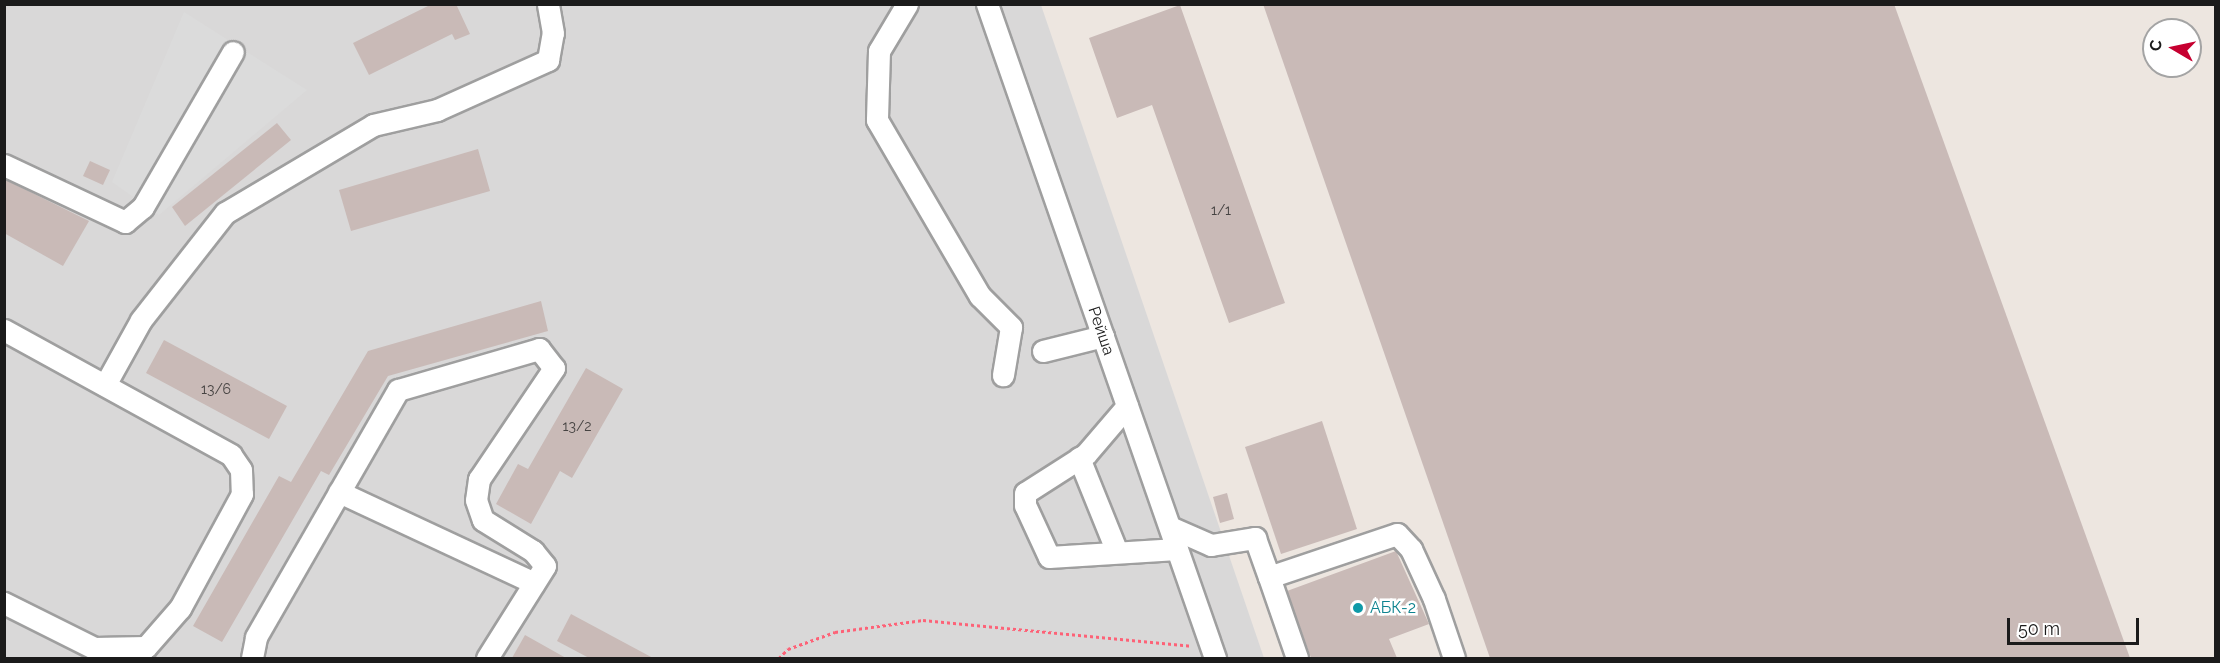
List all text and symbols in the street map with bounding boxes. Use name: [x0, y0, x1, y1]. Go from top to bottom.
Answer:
north arrow: [2142, 18, 2202, 78]
text: С: [2145, 39, 2166, 52]
house number: 1/1: [1211, 202, 1231, 218]
street label: Рейша: [1084, 304, 1118, 358]
house number: 13/6: [201, 381, 231, 397]
house number: 13/2: [563, 418, 591, 434]
place label: АБК-2: [1370, 598, 1416, 618]
marker: АБК-2: [1351, 601, 1365, 615]
scale bar: [2010, 606, 2142, 644]
text: 50 m: [2018, 618, 2060, 639]

